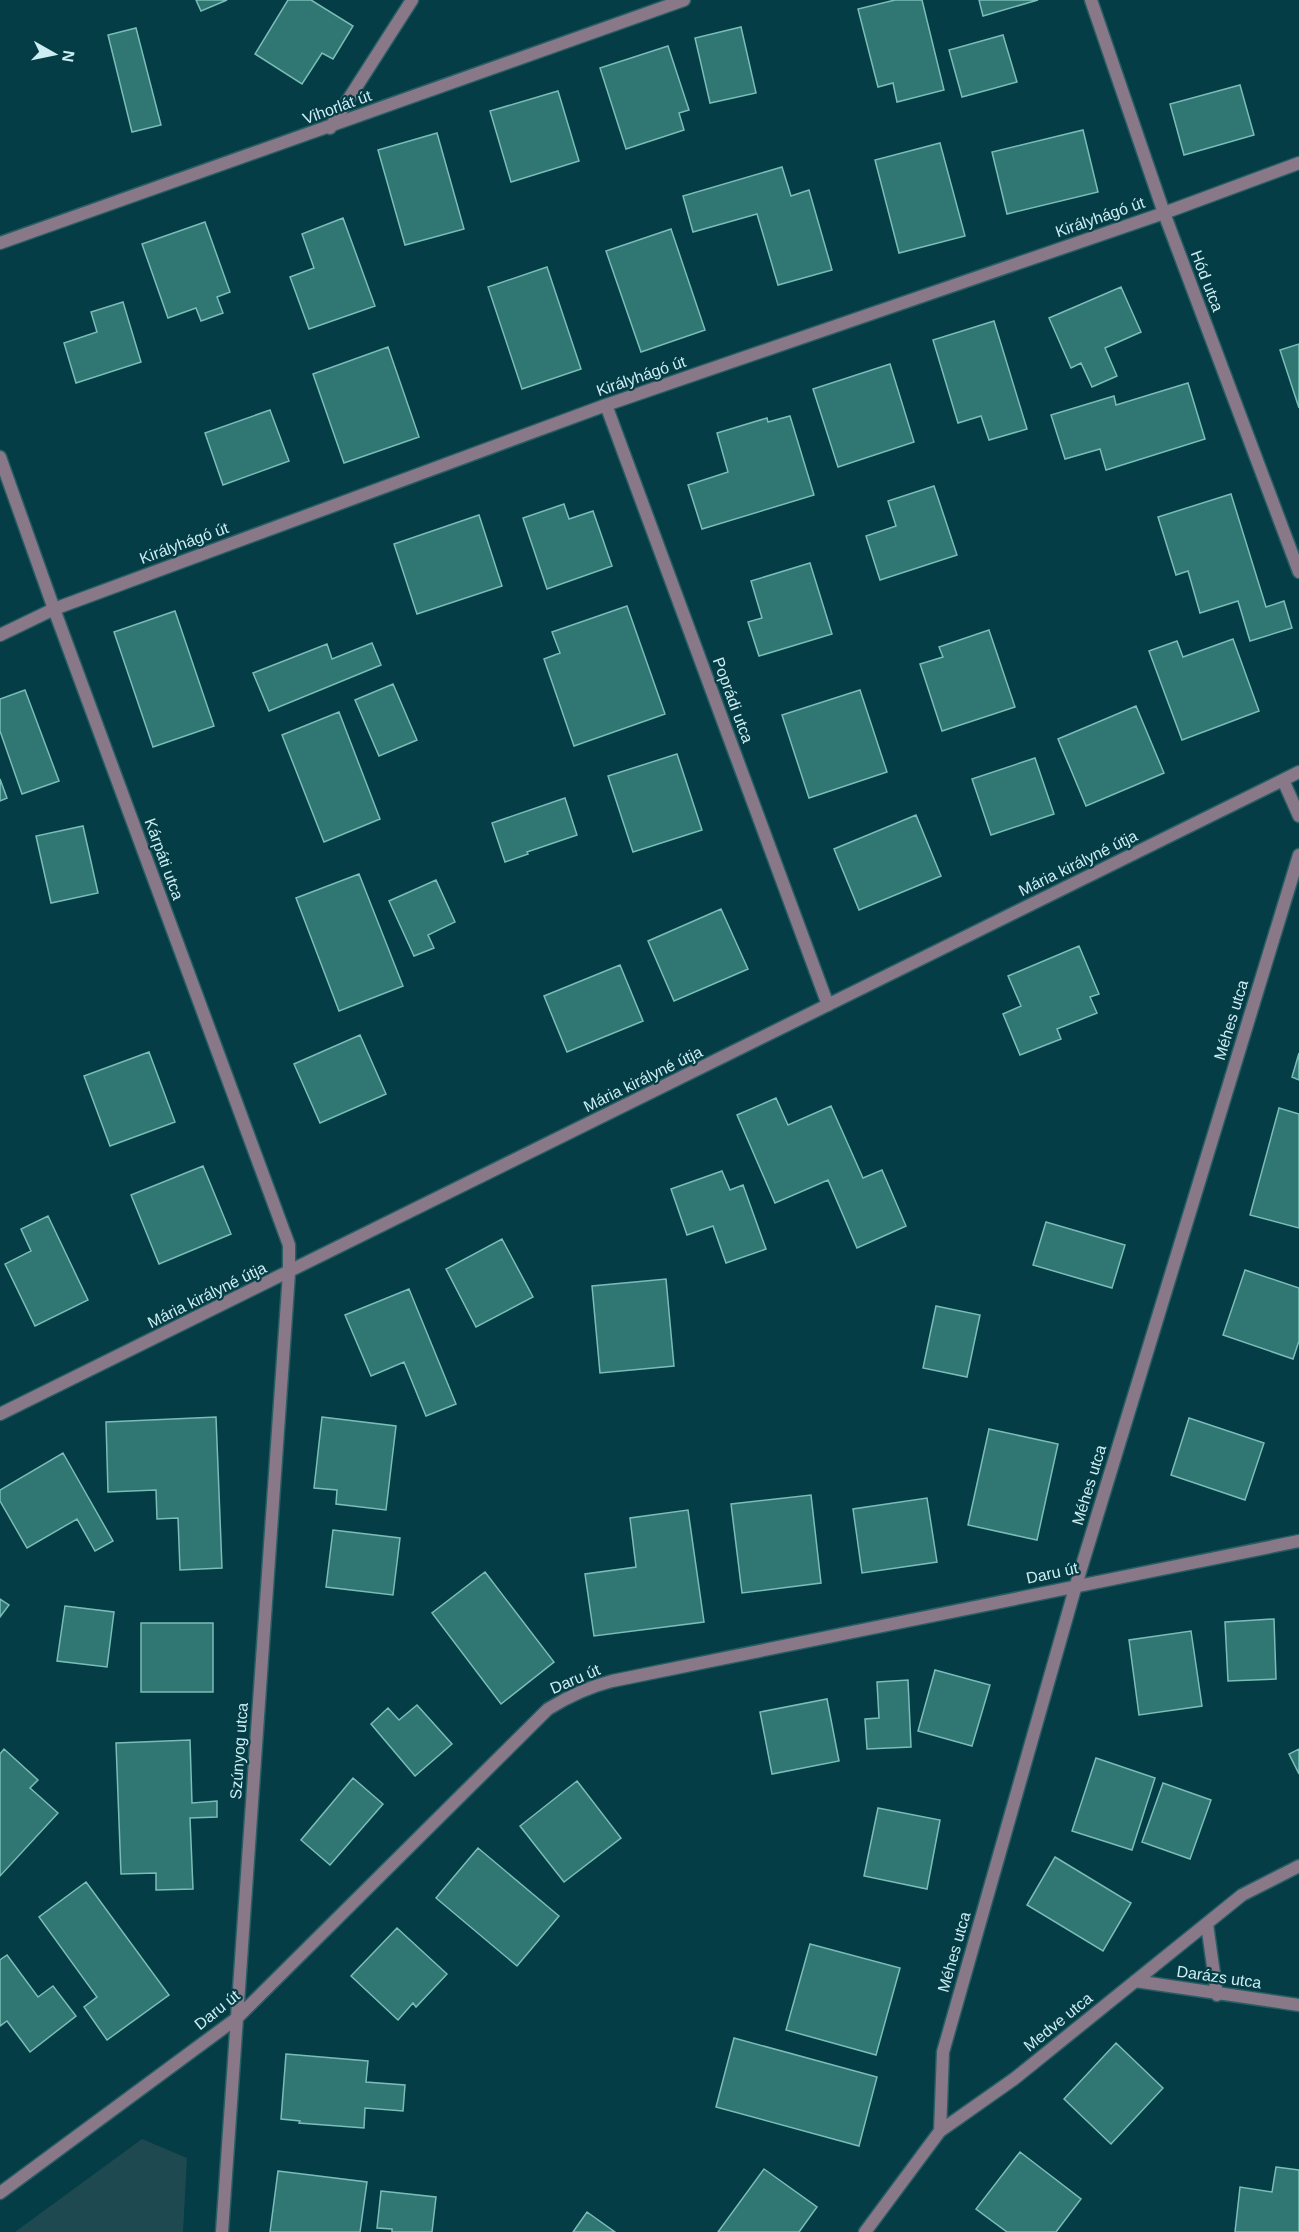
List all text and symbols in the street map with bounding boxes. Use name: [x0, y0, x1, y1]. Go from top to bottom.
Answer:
north arrow: [24, 24, 84, 84]
text: N: [59, 49, 78, 63]
street label: Vihorlát út: [300, 87, 374, 127]
street label: Királyhágó út: [1053, 194, 1147, 240]
street label: Hód utca: [1188, 248, 1226, 314]
street label: Királyhágó út: [594, 353, 688, 399]
street label: Királyhágó út: [137, 519, 231, 567]
street label: Poprádi utca: [710, 655, 756, 745]
street label: Kárpáti utca: [141, 816, 187, 902]
street label: Mária királyné útja: [1016, 827, 1140, 899]
street label: Méhes utca: [1211, 978, 1251, 1062]
street label: Mária királyné útja: [581, 1043, 705, 1115]
street label: Mária királyné útja: [145, 1259, 269, 1331]
street label: Méhes utca: [1069, 1443, 1109, 1527]
street label: Daru út: [1025, 1559, 1080, 1587]
street label: Daru út: [548, 1661, 603, 1697]
street label: Szúnyog utca: [227, 1702, 251, 1800]
street label: Méhes utca: [934, 1910, 974, 1994]
street label: Darázs utca: [1176, 1963, 1263, 1991]
street label: Daru út: [191, 1987, 243, 2033]
street label: Medve utca: [1021, 1989, 1096, 2055]

